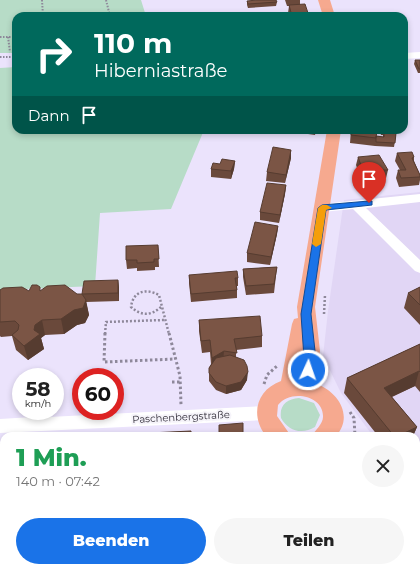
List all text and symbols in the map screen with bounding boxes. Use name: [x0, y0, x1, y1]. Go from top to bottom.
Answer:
text: 110 m: [94, 26, 172, 60]
icon: right: [28, 28, 80, 80]
text: Hiberniastraße: [94, 60, 227, 82]
icon: arrive: [78, 104, 100, 126]
text: Dann: [28, 106, 70, 125]
pin: [352, 162, 386, 203]
icon: arrive: [358, 168, 380, 190]
position arrow: [287, 349, 329, 391]
speed limit sign: 60: [72, 368, 124, 420]
text: 58: [25, 377, 51, 401]
text: km/h: [25, 397, 51, 410]
street label: Paschenbergstraße: [132, 408, 230, 426]
text: 1 Min.: [16, 443, 87, 472]
button: close: [362, 445, 404, 487]
text: 140 m · 07:42: [16, 473, 100, 489]
button: Beenden: [16, 518, 206, 564]
button: Teilen: [214, 518, 404, 564]

